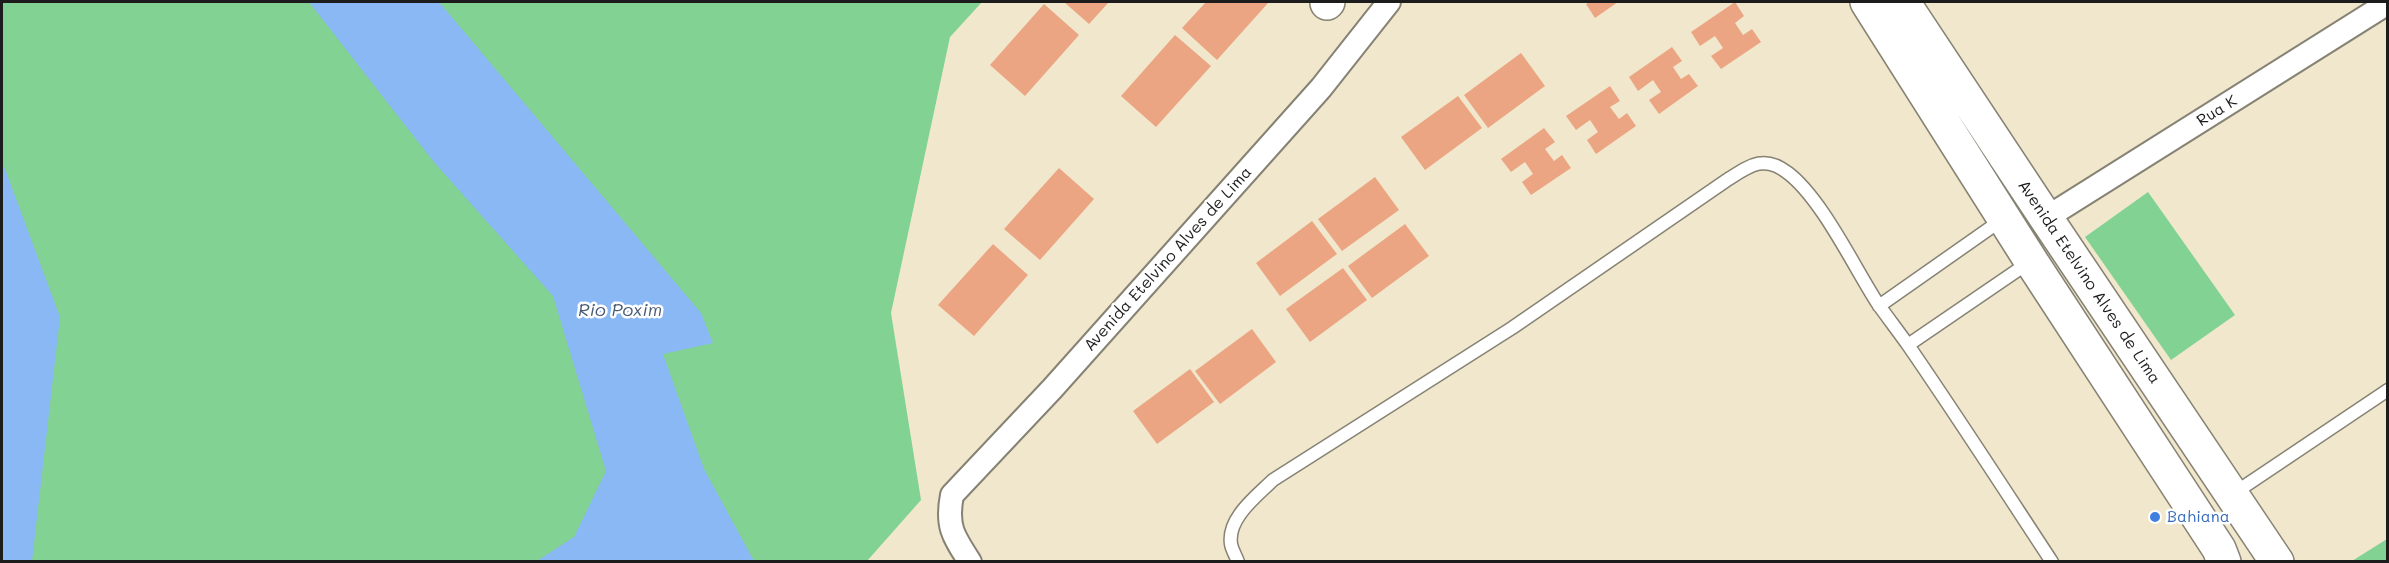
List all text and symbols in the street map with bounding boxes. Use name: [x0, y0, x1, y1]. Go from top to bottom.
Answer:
street label: Rua K: [2193, 91, 2241, 131]
street label: Avenida Etelvino Alves de Lima: [1080, 163, 1256, 355]
street label: Avenida Etelvino Alves de Lima: [2014, 177, 2164, 387]
water label: Rio Poxim: [578, 299, 662, 321]
place label: Bahiana: [2167, 507, 2230, 527]
marker: Bahiana: [2148, 510, 2162, 524]

